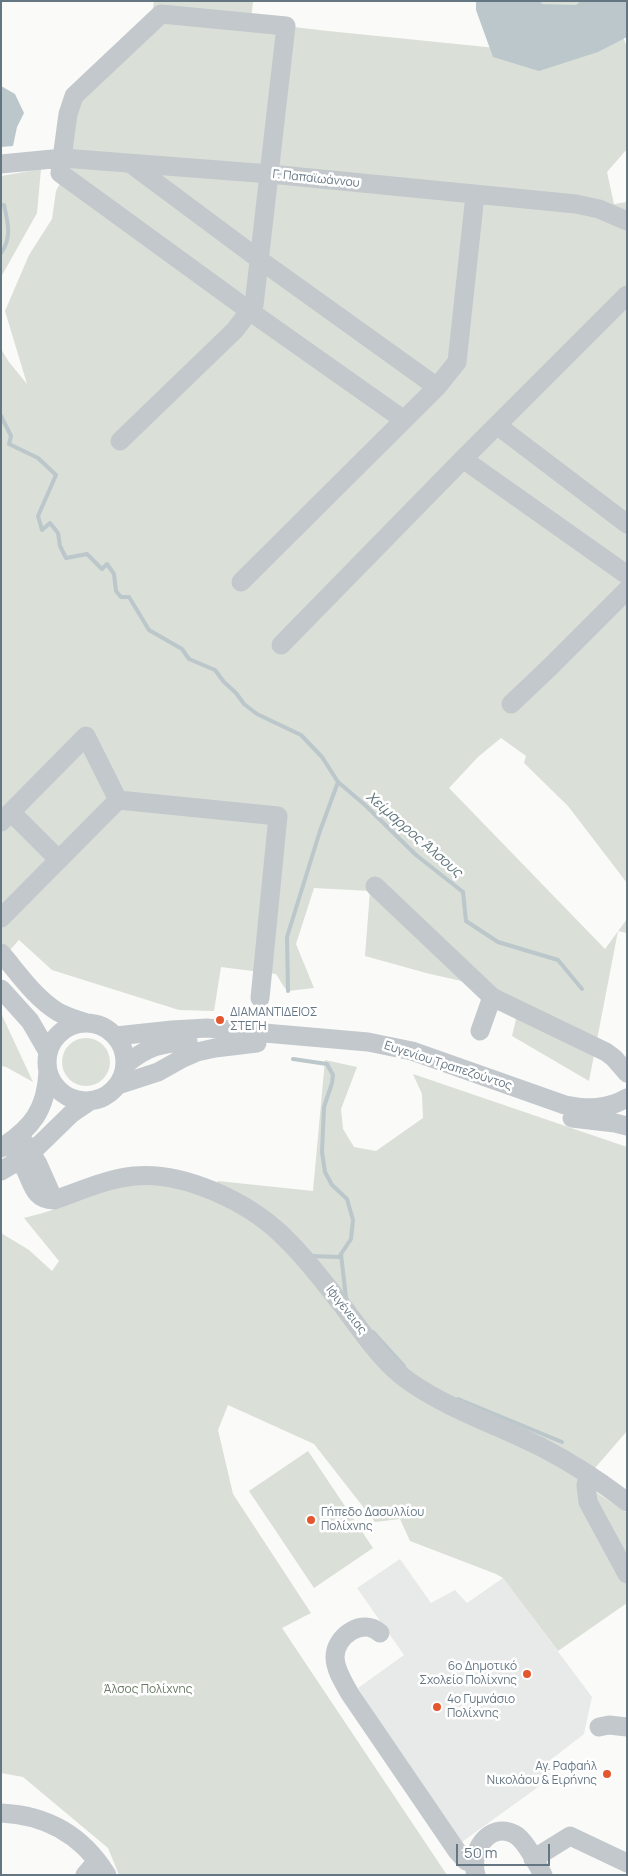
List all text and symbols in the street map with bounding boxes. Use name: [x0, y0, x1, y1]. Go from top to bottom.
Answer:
street label: Γ. Παπαϊωάννου: [272, 167, 360, 191]
water label: Χείμαρρος Άλσους: [363, 789, 465, 881]
place label: ΔΙΑΜΑΝΤΙΔΕΙΟΣ ΣΤΕΓΗ: [230, 1006, 318, 1034]
marker: ΔΙΑΜΑΝΤΙΔΕΙΟΣ ΣΤΕΓΗ: [214, 1014, 226, 1026]
street label: Ευγενίου Τραπεζούντος: [382, 1039, 514, 1093]
street label: Ιφιγένειας: [323, 1283, 369, 1337]
place label: Γήπεδο Δασυλλίου Πολίχνης: [321, 1506, 424, 1534]
marker: Γήπεδο Δασυλλίου Πολίχνης: [305, 1514, 317, 1526]
place label: 6ο Δημοτικό Σχολείο Πολίχνης: [419, 1660, 517, 1688]
marker: 6ο Δημοτικό Σχολείο Πολίχνης: [521, 1668, 533, 1680]
park label: Άλσος Πολίχνης: [104, 1683, 192, 1697]
place label: 4ο Γυμνάσιο Πολίχνης: [447, 1693, 515, 1721]
marker: 4ο Γυμνάσιο Πολίχνης: [431, 1701, 443, 1713]
place label: Αγ. Ραφαήλ Νικολάου & Ειρήνης: [487, 1760, 597, 1788]
marker: Αγ. Ραφαήλ Νικολάου & Ειρήνης: [601, 1768, 613, 1780]
scale bar: [458, 1834, 552, 1866]
text: 50 m: [464, 1842, 498, 1863]

